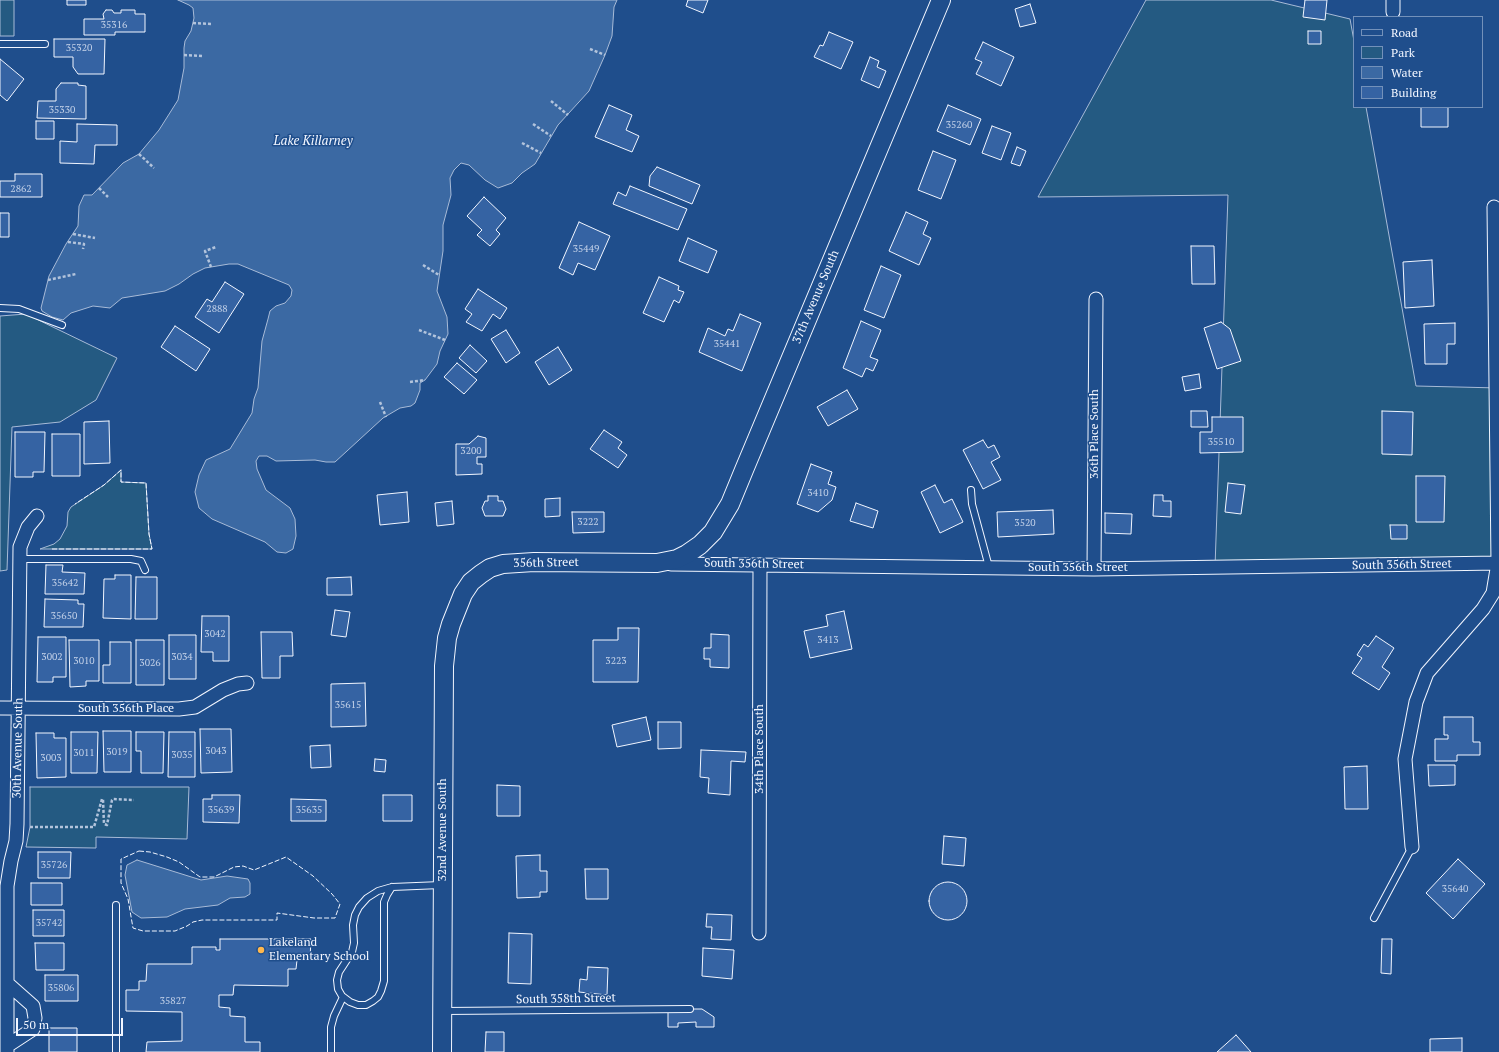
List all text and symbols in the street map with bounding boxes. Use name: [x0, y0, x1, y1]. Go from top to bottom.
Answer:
legend: [1353, 16, 1483, 108]
house number: 35316: [101, 19, 127, 31]
text: Road: [1391, 25, 1418, 40]
house number: 35320: [66, 42, 92, 54]
text: Park: [1391, 45, 1415, 60]
text: Water: [1391, 65, 1423, 80]
text: Building: [1391, 85, 1436, 100]
house number: 35330: [49, 104, 75, 116]
house number: 35260: [946, 119, 972, 131]
water label: Lake Killarney: [273, 133, 353, 149]
house number: 2862: [10, 183, 32, 195]
house number: 35449: [573, 243, 599, 255]
street label: 37th Avenue South: [790, 248, 842, 346]
house number: 2888: [206, 303, 228, 315]
house number: 35441: [714, 338, 740, 350]
street label: 36th Place South: [1088, 389, 1102, 479]
house number: 35510: [1208, 436, 1234, 448]
house number: 3200: [460, 445, 482, 457]
house number: 3410: [807, 487, 829, 499]
house number: 3222: [577, 516, 599, 528]
house number: 3520: [1014, 517, 1036, 529]
street label: 356th Street: [513, 555, 579, 571]
street label: South 356th Street: [704, 556, 804, 572]
street label: South 356th Street: [1352, 557, 1452, 573]
street label: South 356th Street: [1028, 561, 1128, 575]
house number: 35642: [52, 577, 78, 589]
house number: 35650: [51, 610, 77, 622]
house number: 3042: [204, 628, 226, 640]
house number: 3413: [817, 634, 839, 646]
house number: 3002: [41, 651, 63, 663]
house number: 3034: [171, 651, 193, 663]
house number: 3010: [73, 655, 95, 667]
house number: 3223: [605, 655, 627, 667]
house number: 3026: [139, 657, 161, 669]
street label: 30th Avenue South: [10, 697, 26, 799]
house number: 35615: [335, 699, 361, 711]
street label: South 356th Place: [78, 702, 174, 716]
street label: 34th Place South: [753, 704, 767, 794]
house number: 3043: [205, 745, 227, 757]
house number: 3019: [106, 746, 128, 758]
house number: 3011: [73, 747, 95, 759]
house number: 3035: [171, 749, 193, 761]
house number: 3003: [40, 752, 62, 764]
street label: 32nd Avenue South: [436, 778, 450, 882]
house number: 35639: [208, 804, 234, 816]
house number: 35635: [296, 804, 322, 816]
house number: 35726: [41, 859, 67, 871]
house number: 35640: [1442, 883, 1468, 895]
house number: 35742: [36, 917, 62, 929]
place label: Lakeland Elementary School: [269, 936, 369, 964]
marker: Lakeland Elementary School: [256, 945, 266, 955]
house number: 35806: [48, 982, 74, 994]
street label: South 358th Street: [516, 991, 616, 1007]
house number: 35827: [160, 995, 186, 1007]
scale bar: [18, 1010, 125, 1036]
text: 50 m: [23, 1017, 49, 1032]

